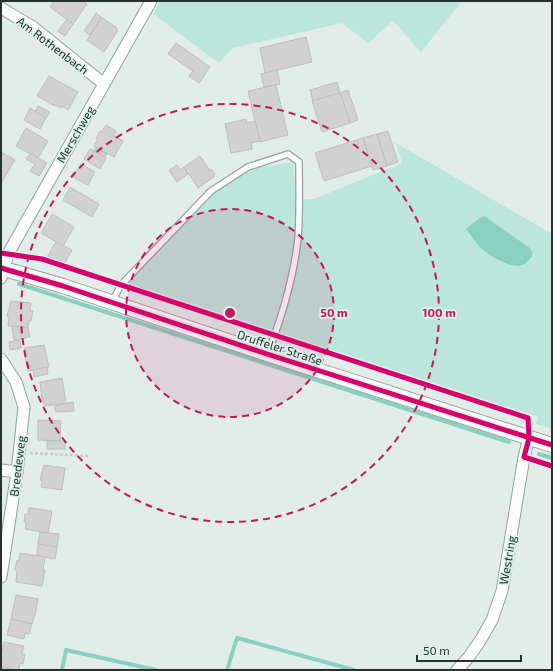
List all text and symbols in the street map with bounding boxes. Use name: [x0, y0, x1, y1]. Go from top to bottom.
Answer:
street label: Am Rothenbach: [14, 14, 92, 76]
street label: Merschweg: [53, 103, 97, 165]
text: 50 m: [320, 305, 348, 319]
text: 100 m: [422, 305, 456, 319]
centre of rings: [223, 306, 237, 320]
street label: Druffeler Straße: [236, 327, 324, 367]
street label: Breedeweg: [6, 434, 28, 497]
street label: Westring: [496, 534, 518, 586]
scale bar: [417, 637, 521, 663]
text: 50 m: [423, 643, 450, 657]

